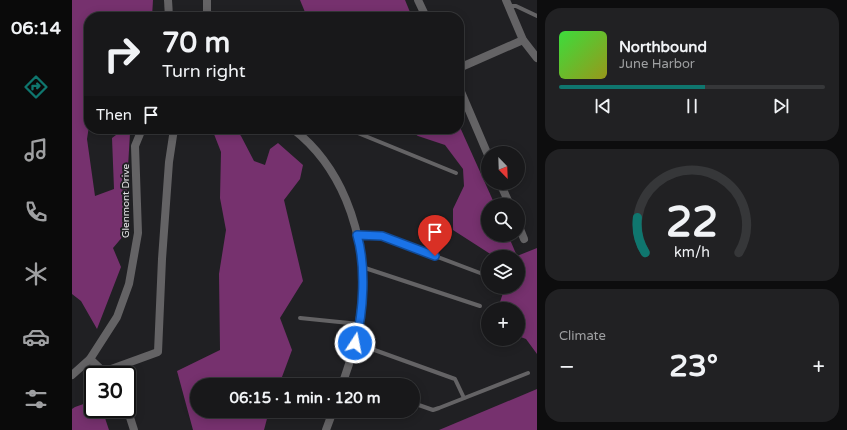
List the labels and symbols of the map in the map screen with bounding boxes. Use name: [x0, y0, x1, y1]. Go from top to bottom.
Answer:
north arrow: [481, 146, 525, 190]
street label: Glenmont Drive: [120, 164, 132, 238]
pin: [418, 215, 452, 256]
position arrow: [334, 322, 376, 364]
speed limit sign: 30: [84, 366, 136, 418]

